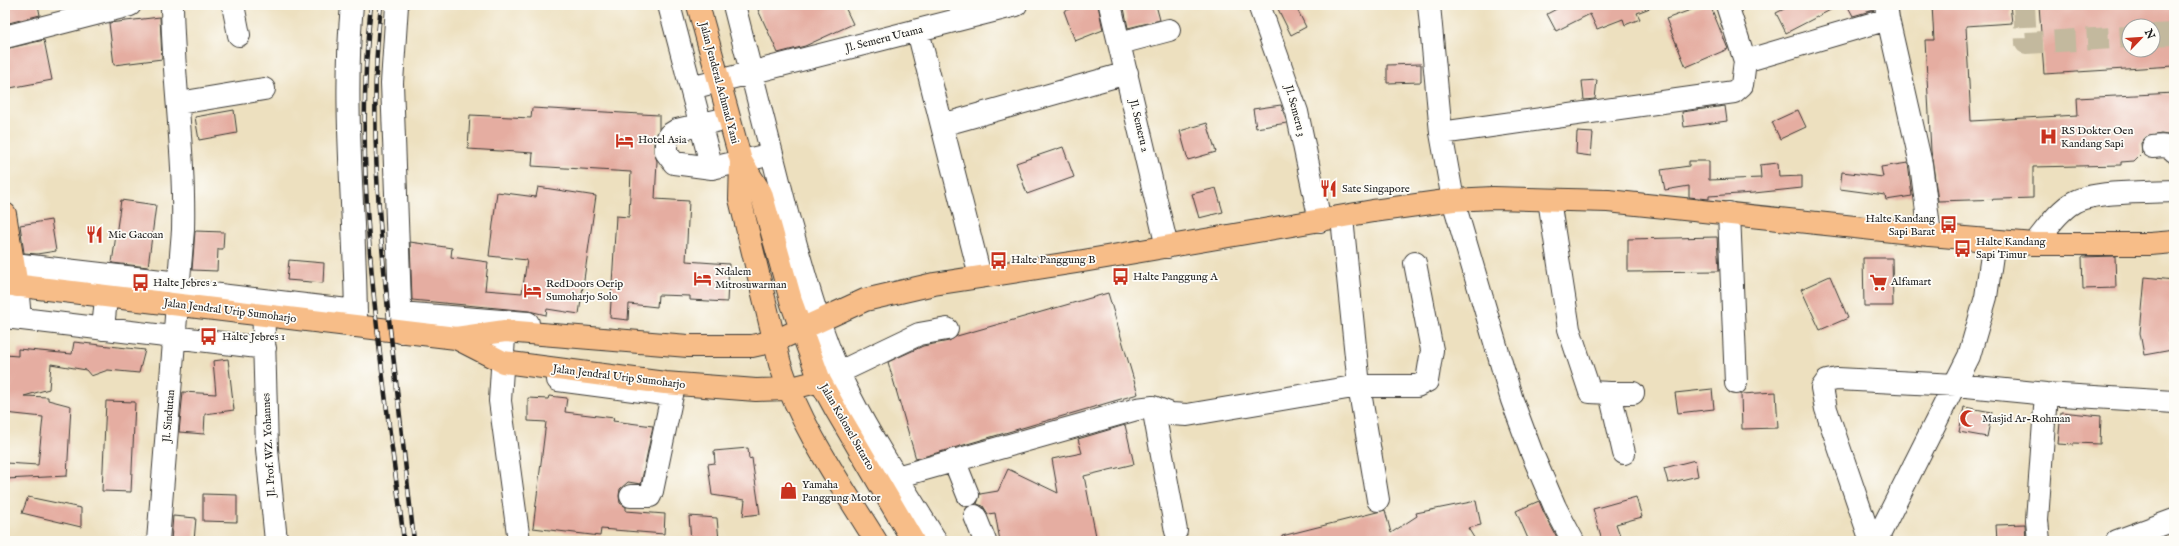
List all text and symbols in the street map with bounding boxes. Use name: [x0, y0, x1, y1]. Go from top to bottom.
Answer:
north arrow: [2121, 18, 2161, 58]
street label: Jalan Jenderal Achmad Yani: [695, 19, 742, 145]
street label: Jl. Semeru Utama: [842, 23, 924, 56]
text: N: [2140, 26, 2158, 42]
street label: Jl. Semeru 3: [1281, 82, 1309, 138]
street label: Jl. Semeru 2: [1126, 96, 1152, 154]
place label: RS Dokter Oen Kandang Sapi: [2061, 124, 2133, 151]
hospital icon: RS Dokter Oen Kandang Sapi: [2038, 127, 2058, 147]
hotel icon: Hotel Asia: [615, 130, 635, 150]
place label: Hotel Asia: [638, 133, 687, 147]
restaurant icon: Sate Singapore: [1319, 179, 1339, 199]
place label: Sate Singapore: [1342, 182, 1410, 196]
place label: Halte Kandang Sapi Barat: [1866, 212, 1936, 239]
bus stop icon: Halte Kandang Sapi Barat: [1938, 215, 1958, 235]
restaurant icon: Mie Gacoan: [85, 225, 105, 245]
place label: Mie Gacoan: [108, 228, 164, 242]
place label: Halte Kandang Sapi Timur: [1976, 235, 2046, 262]
bus stop icon: Halte Kandang Sapi Timur: [1953, 238, 1973, 258]
bus stop icon: Halte Panggung B: [988, 250, 1008, 270]
place label: Halte Panggung B: [1011, 253, 1096, 267]
place label: Ndalem Mitrosuwarman: [715, 265, 787, 292]
bus stop icon: Halte Panggung A: [1110, 267, 1130, 287]
hotel icon: Ndalem Mitrosuwarman: [692, 268, 712, 288]
place label: Halte Panggung A: [1133, 270, 1218, 284]
supermarket icon: Alfamart: [1868, 272, 1888, 292]
bus stop icon: Halte Jebres 2: [130, 273, 150, 293]
place label: Alfamart: [1890, 275, 1931, 289]
place label: Halte Jebres 2: [153, 276, 217, 290]
place label: RedDoors Oerip Sumoharjo Solo: [546, 277, 623, 304]
hotel icon: RedDoors Oerip Sumoharjo Solo: [523, 280, 543, 300]
street label: Jalan Jendral Urip Sumoharjo: [161, 296, 297, 326]
bus stop icon: Halte Jebres 1: [199, 327, 219, 347]
place label: Halte Jebres 1: [222, 330, 285, 344]
street label: Jalan Jendral Urip Sumoharjo: [550, 362, 686, 392]
street label: Jalan Kolonel Sutarto: [816, 380, 877, 473]
street label: Jl. Sindutan: [160, 389, 178, 445]
street label: Jl. Prof. WZ. Yohannes: [259, 392, 279, 499]
mosque icon: Masjid Ar-Rohman: [1959, 409, 1979, 429]
place label: Masjid Ar-Rohman: [1982, 412, 2071, 426]
place label: Yamaha Panggung Motor: [802, 478, 881, 505]
shop icon: Yamaha Panggung Motor: [779, 481, 799, 501]

